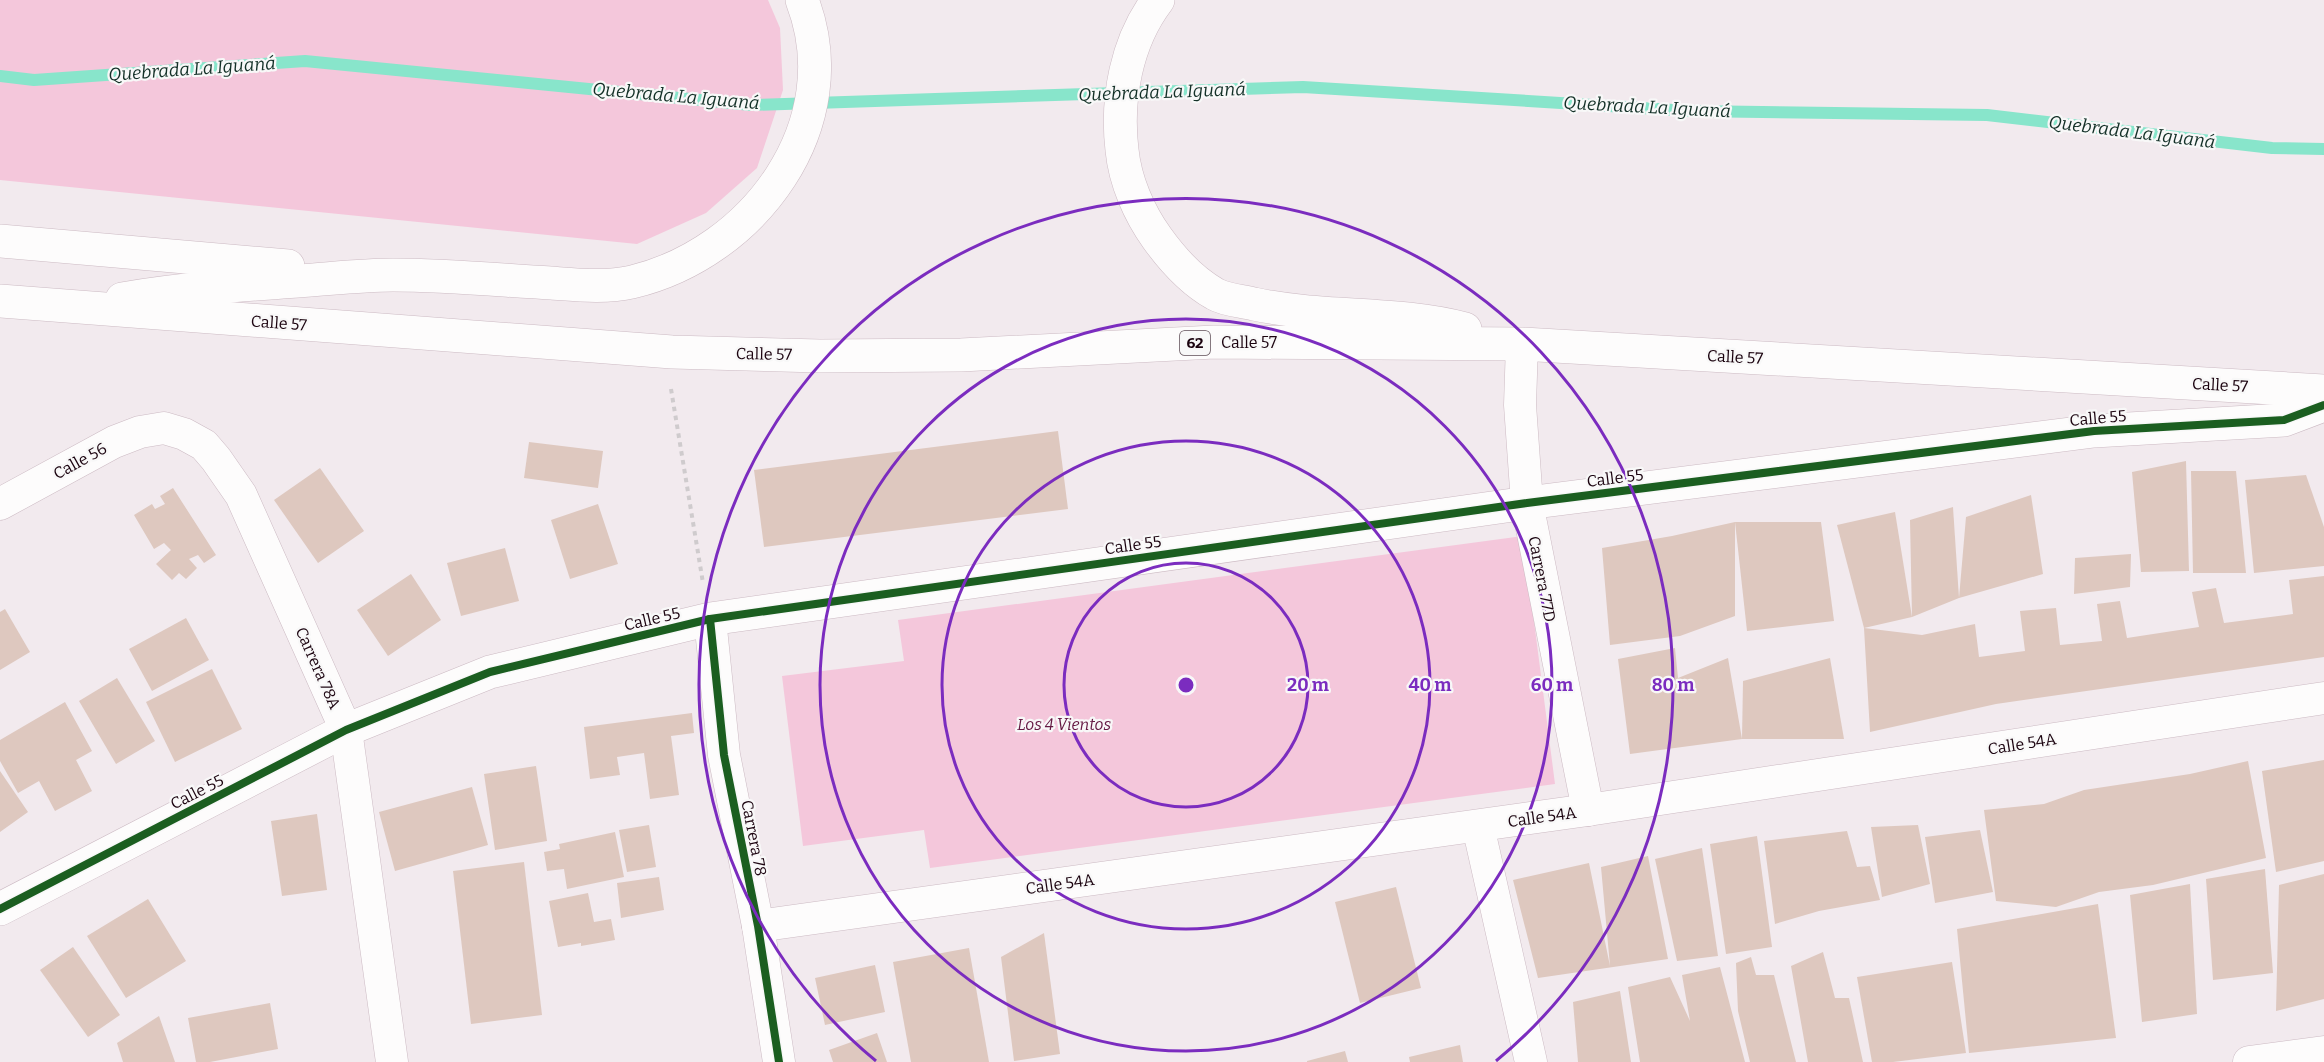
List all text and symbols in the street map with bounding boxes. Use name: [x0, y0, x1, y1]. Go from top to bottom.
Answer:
water label: Quebrada La Iguaná: [108, 52, 276, 86]
water label: Quebrada La Iguaná: [592, 78, 760, 114]
water label: Quebrada La Iguaná: [1078, 78, 1246, 106]
water label: Quebrada La Iguaná: [1563, 92, 1731, 122]
water label: Quebrada La Iguaná: [2047, 111, 2217, 153]
street label: Calle 57: [250, 312, 308, 334]
road number: 62: [1180, 331, 1210, 355]
street label: Calle 57: [1221, 333, 1277, 352]
street label: Calle 57: [736, 344, 792, 364]
street label: Calle 57: [1706, 346, 1764, 368]
street label: Calle 57: [2191, 374, 2249, 396]
street label: Calle 55: [2069, 406, 2127, 430]
street label: Calle 56: [50, 439, 110, 483]
street label: Calle 55: [1586, 465, 1644, 491]
street label: Calle 55: [1103, 532, 1163, 558]
street label: Carrera 77D: [1524, 534, 1560, 624]
street label: Calle 55: [622, 603, 682, 635]
street label: Carrera 78A: [291, 624, 345, 712]
text: 20 m: [1287, 674, 1329, 696]
text: 40 m: [1409, 674, 1451, 696]
text: 60 m: [1531, 674, 1573, 696]
text: 80 m: [1652, 674, 1694, 696]
centre of rings: [1176, 675, 1196, 695]
park label: Los 4 Vientos: [1017, 715, 1111, 734]
street label: Calle 54A: [1986, 729, 2058, 759]
street label: Calle 55: [167, 771, 227, 813]
street label: Carrera 78: [737, 798, 771, 878]
street label: Calle 54A: [1506, 803, 1578, 831]
street label: Calle 54A: [1024, 870, 1096, 898]

